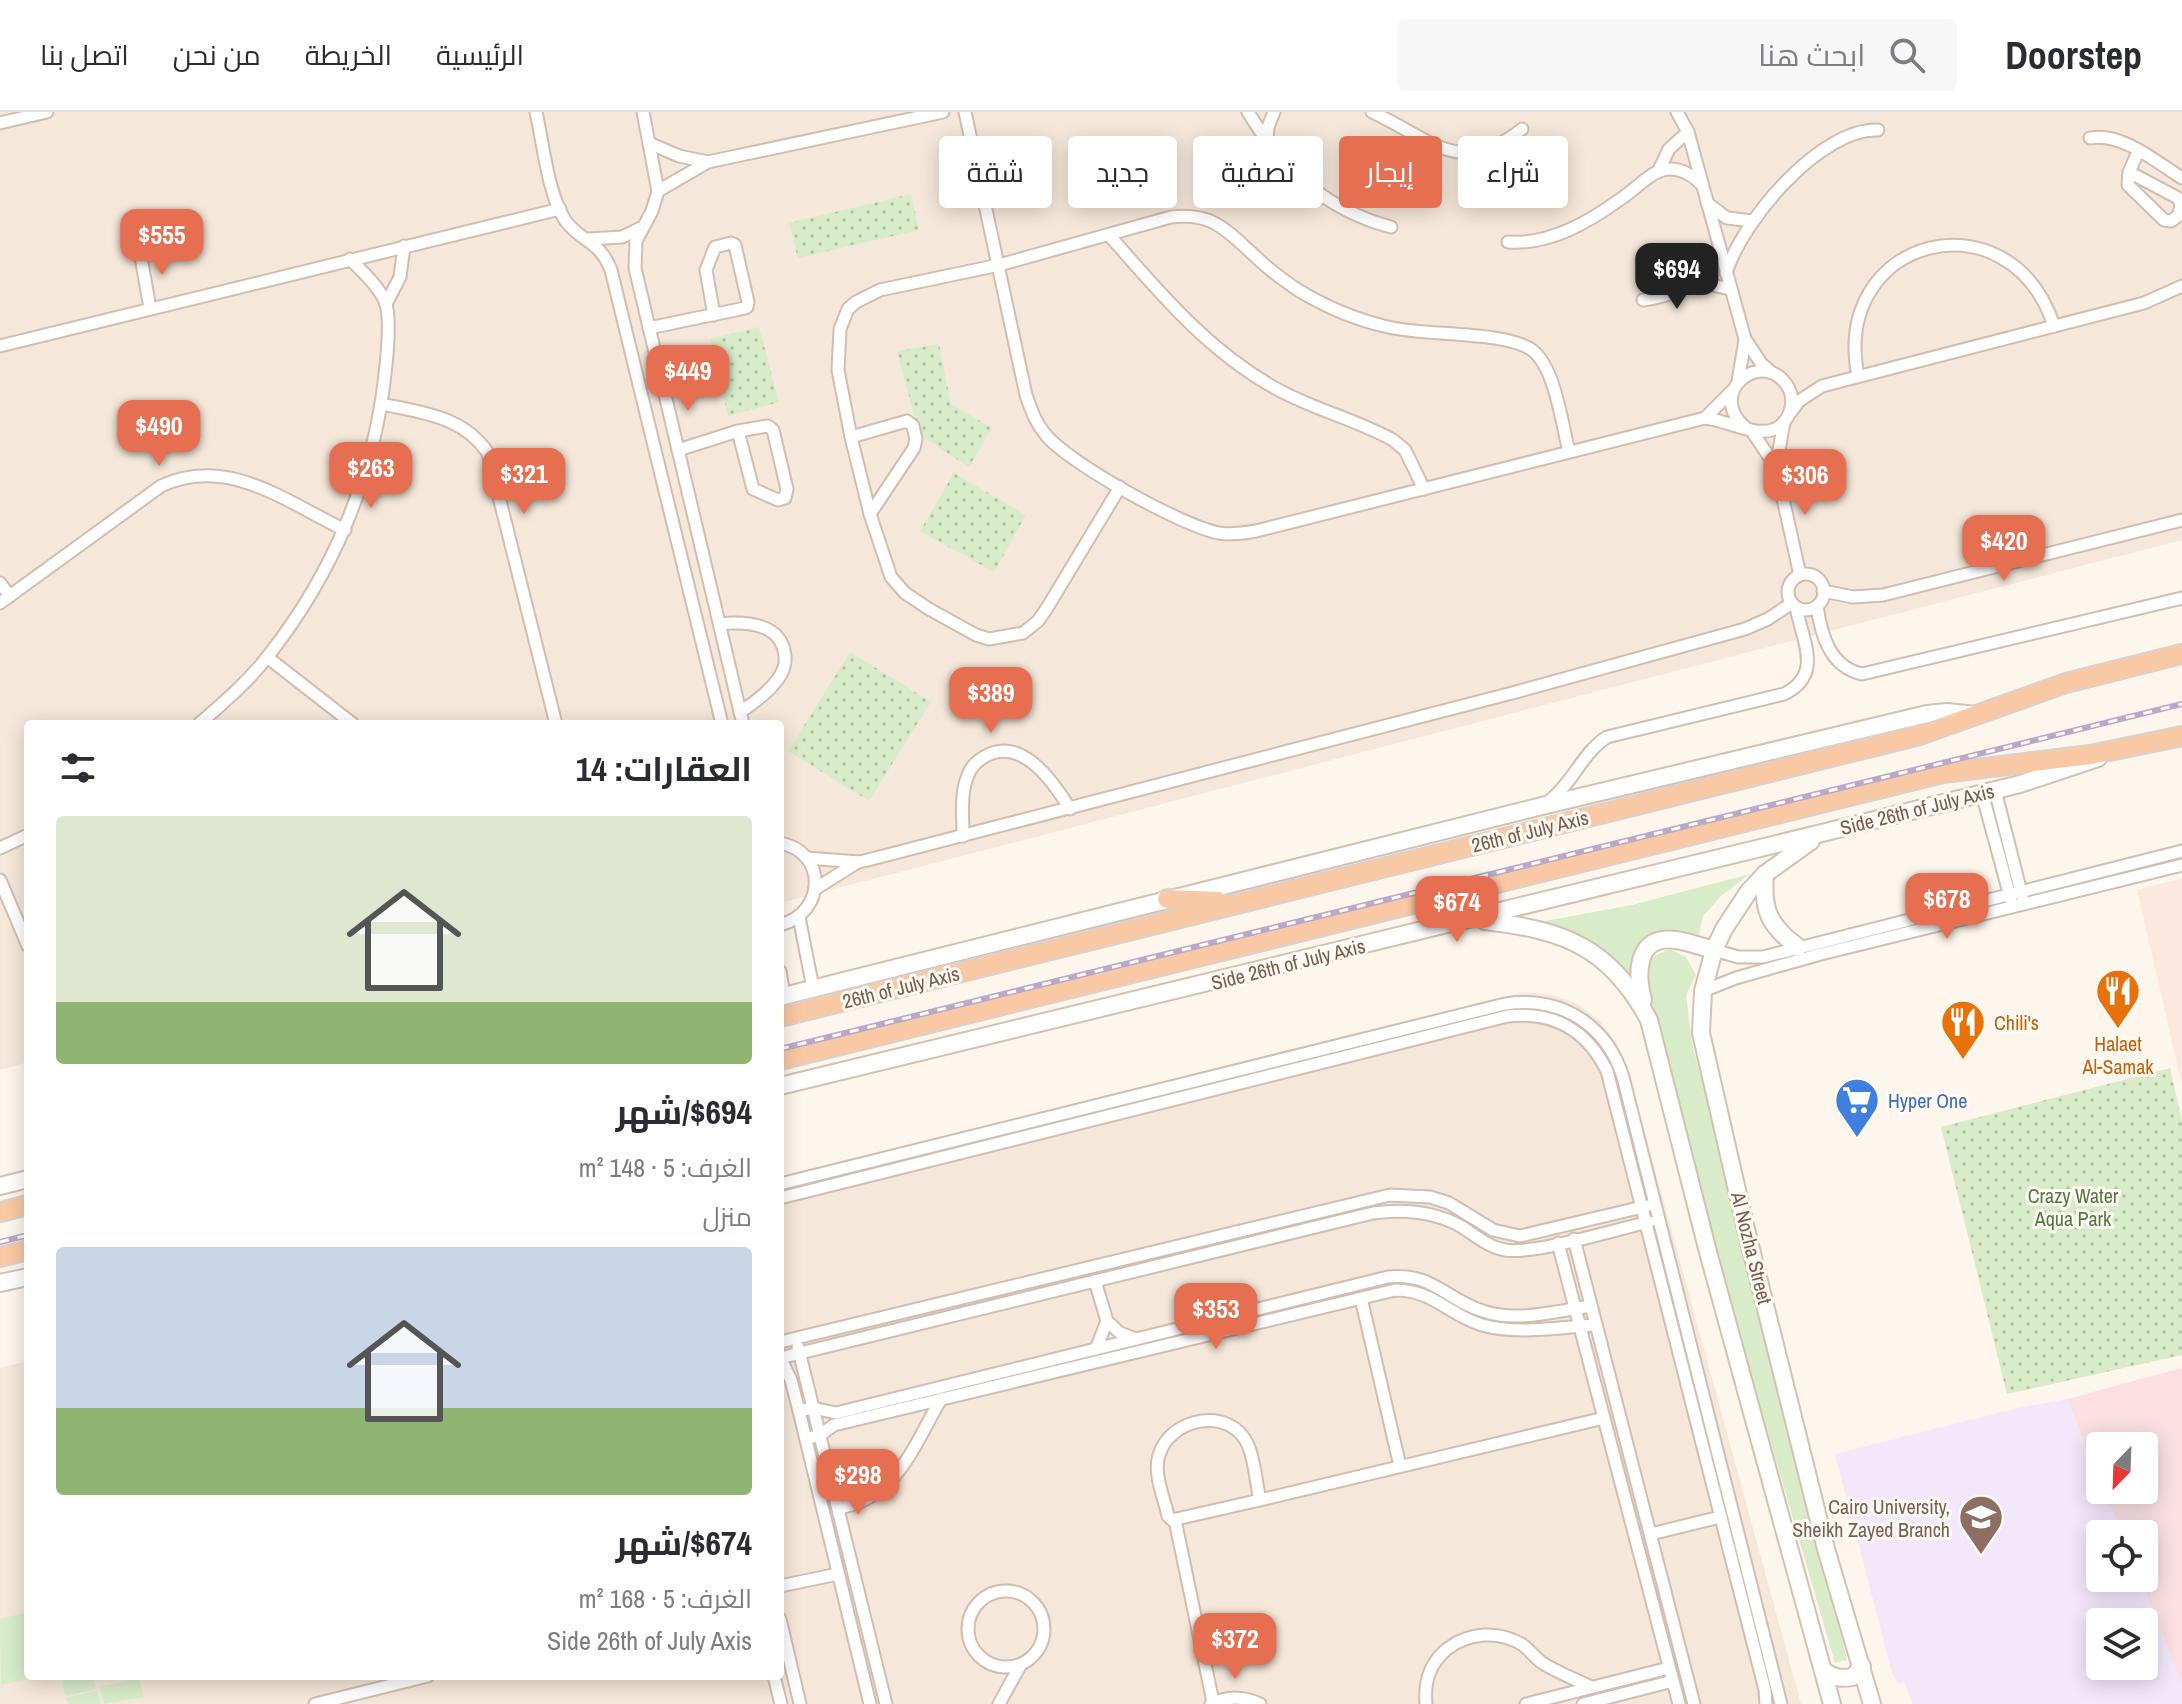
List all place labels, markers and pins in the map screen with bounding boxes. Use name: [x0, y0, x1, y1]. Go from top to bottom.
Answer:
pin: $555: [115, 209, 209, 277]
pin: $694: [1630, 243, 1724, 311]
pin: $449: [641, 345, 735, 413]
pin: $490: [112, 400, 206, 468]
pin: $263: [324, 442, 418, 510]
pin: $321: [477, 448, 571, 516]
pin: $306: [1758, 449, 1852, 517]
pin: $420: [1957, 515, 2051, 583]
pin: $389: [944, 667, 1038, 735]
pin: $678: [1900, 873, 1994, 941]
pin: $674: [1410, 876, 1504, 944]
restaurant icon: Halaet Al-Samak: [2094, 967, 2142, 1030]
restaurant icon: Chili's: [1939, 998, 1987, 1061]
place label: Chili's: [1994, 1009, 2039, 1036]
place label: Halaet Al-Samak: [2081, 1030, 2154, 1080]
supermarket icon: Hyper One: [1833, 1076, 1881, 1139]
place label: Hyper One: [1888, 1087, 1967, 1114]
pin: $353: [1169, 1283, 1263, 1351]
pin: $298: [811, 1449, 905, 1517]
place label: Cairo University, Sheikh Zayed Branch: [1792, 1493, 1950, 1543]
school or university icon: Cairo University, Sheikh Zayed Branch: [1957, 1493, 2005, 1556]
pin: $372: [1188, 1613, 1282, 1681]

